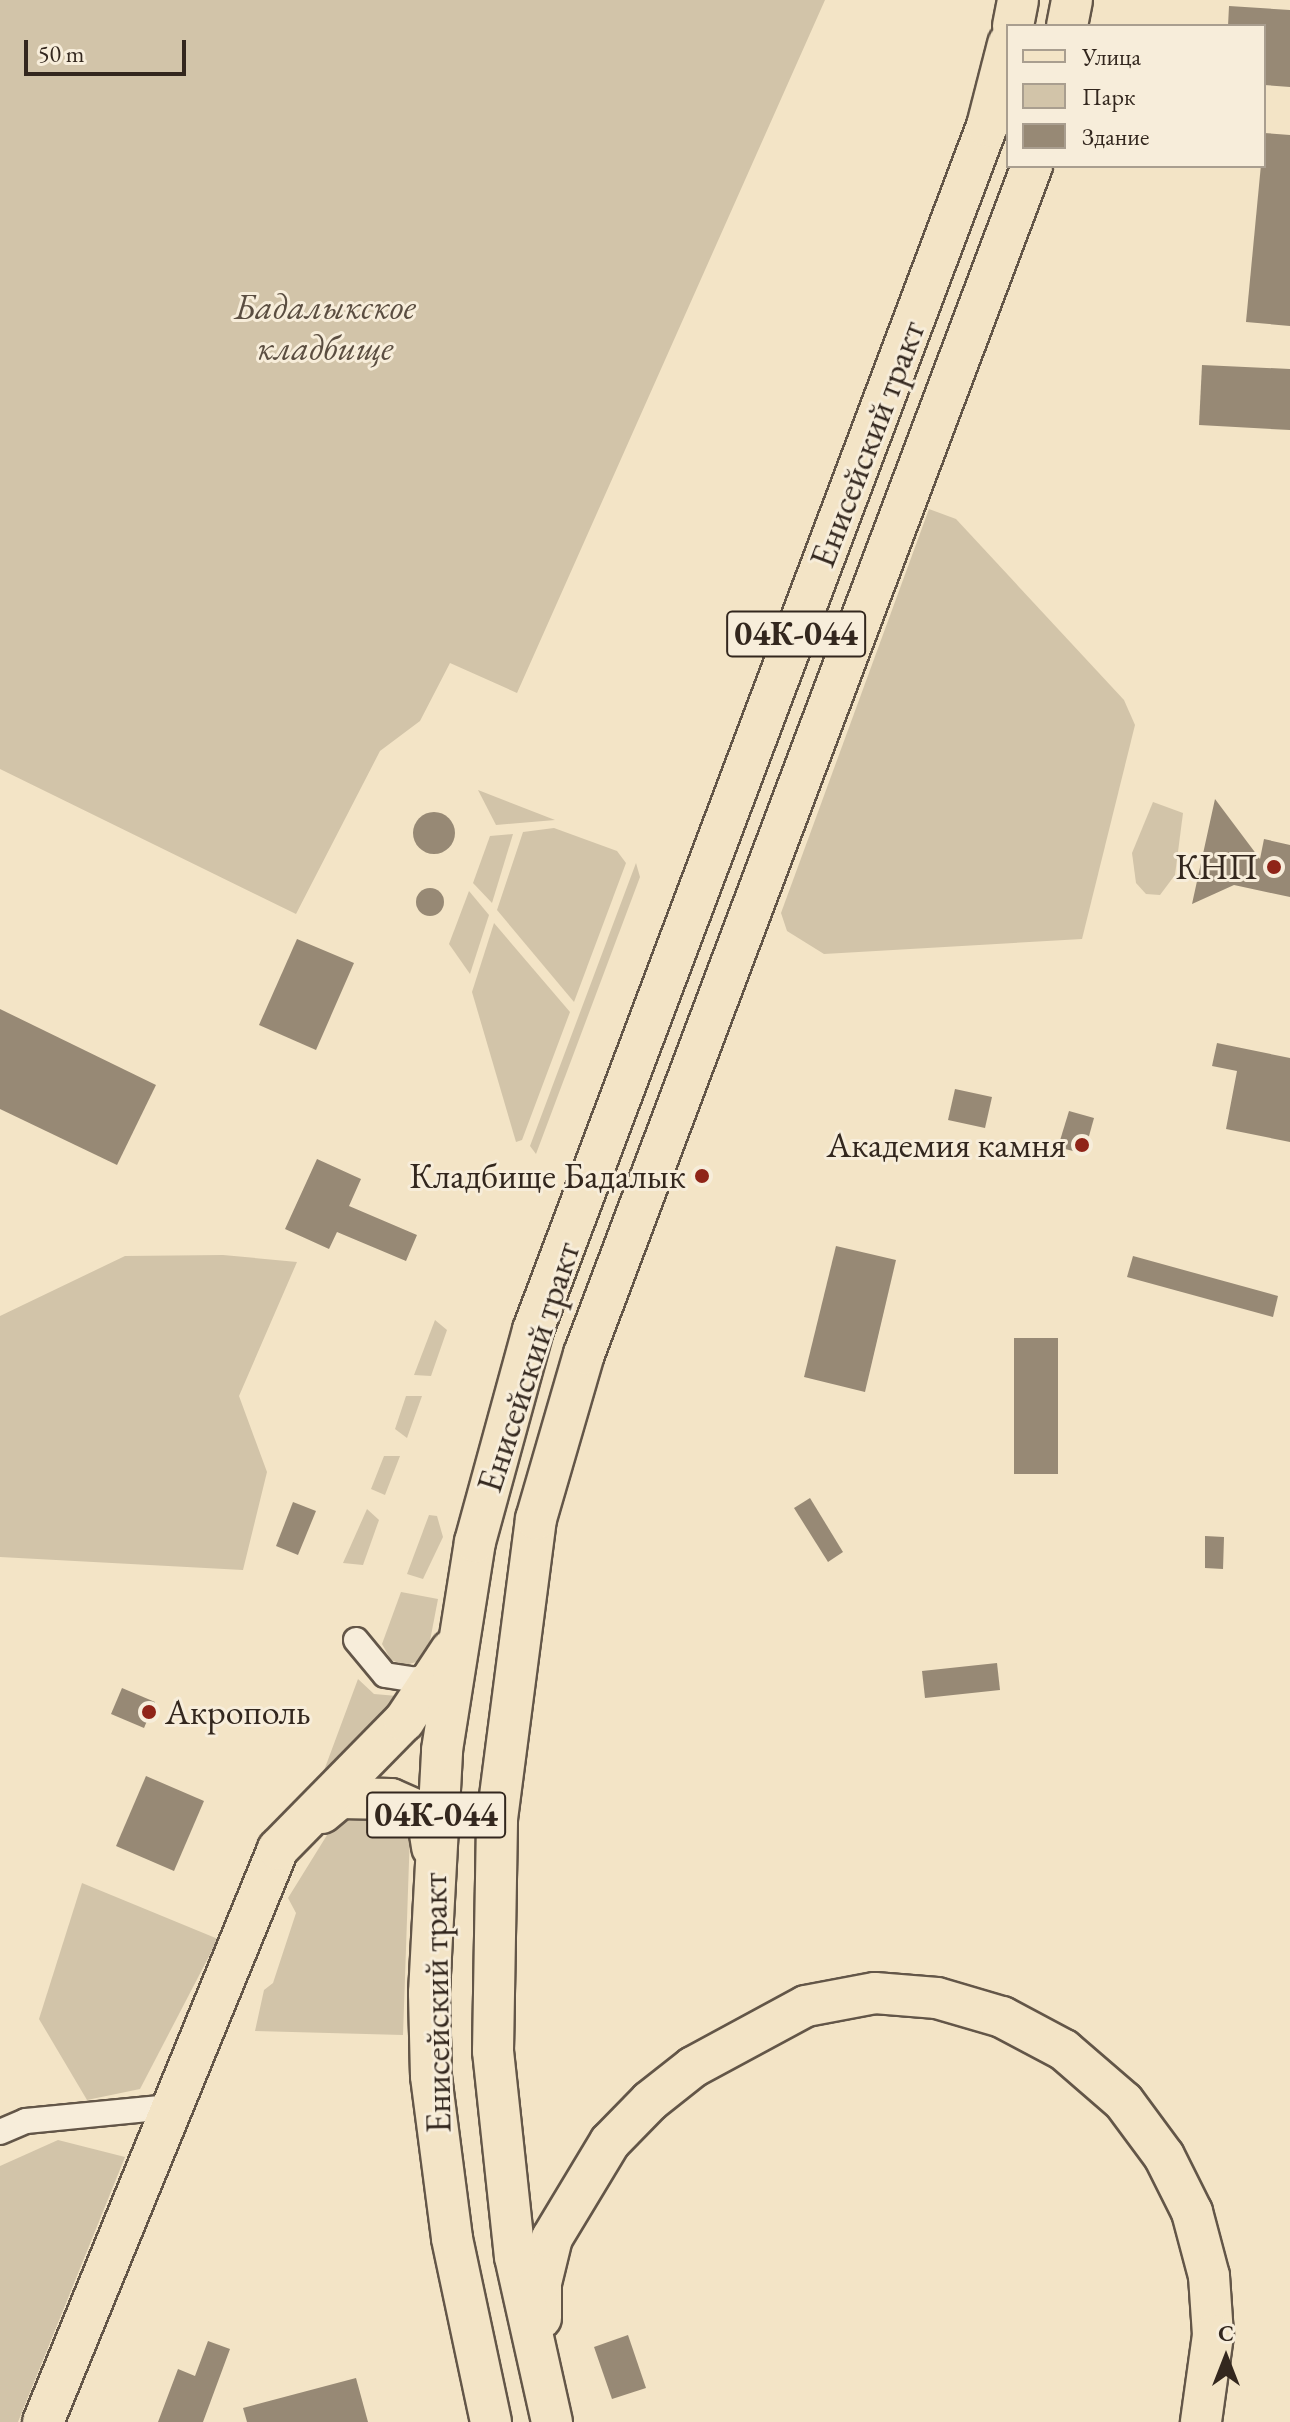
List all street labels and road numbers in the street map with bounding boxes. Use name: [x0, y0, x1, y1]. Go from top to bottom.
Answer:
street label: Енисейский тракт: [800, 315, 934, 573]
road number: 04К-044: [726, 604, 866, 664]
street label: Енисейский тракт: [467, 1236, 589, 1498]
road number: 04К-044: [366, 1785, 506, 1845]
street label: Енисейский тракт: [412, 1872, 460, 2134]

